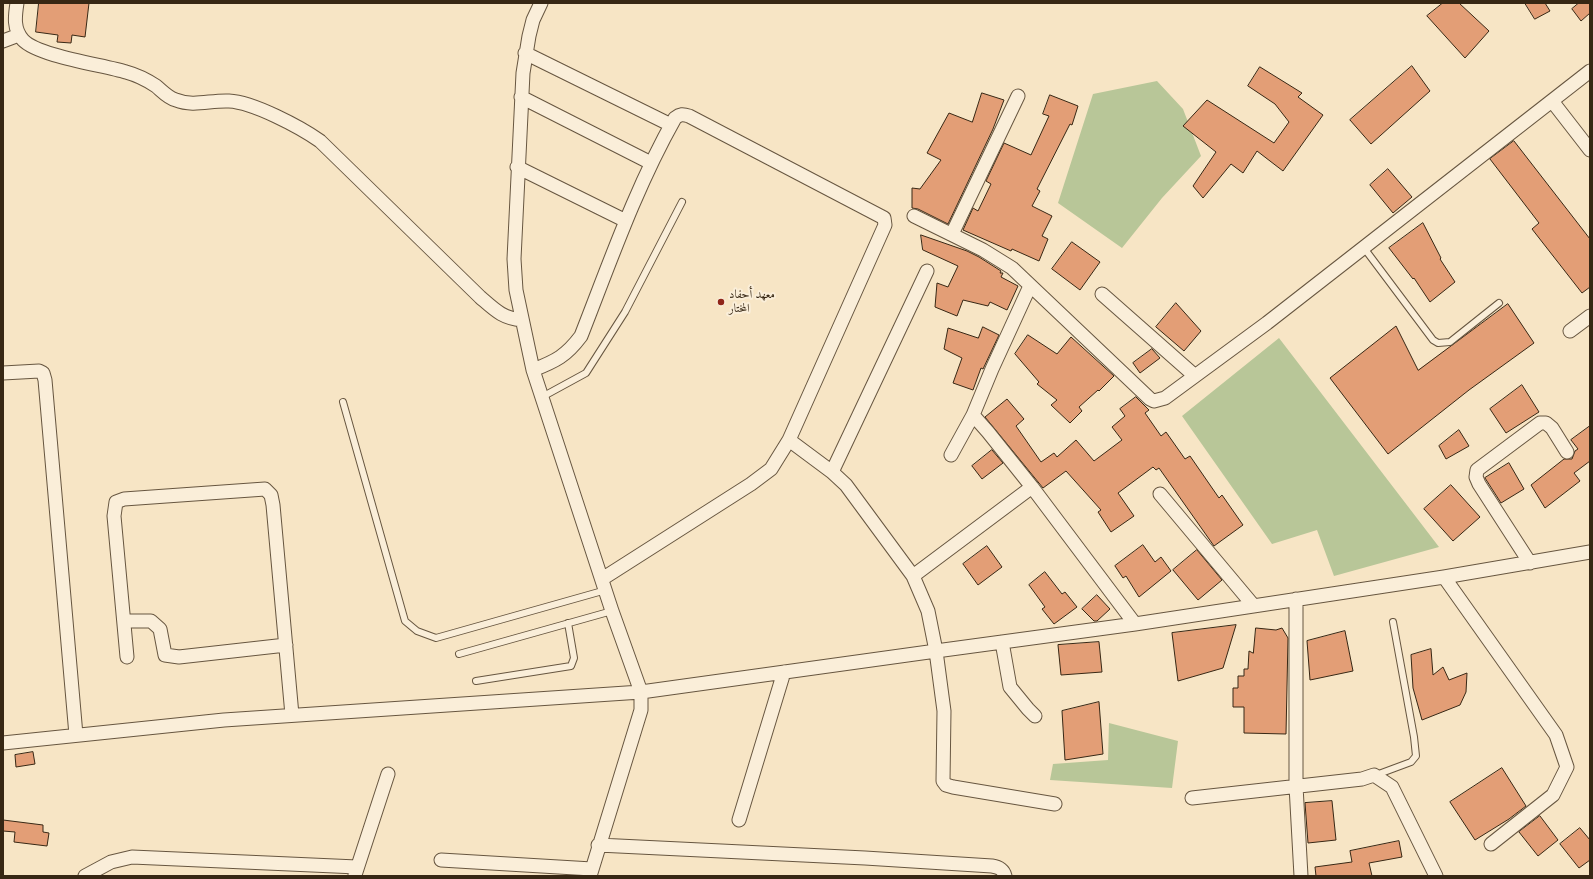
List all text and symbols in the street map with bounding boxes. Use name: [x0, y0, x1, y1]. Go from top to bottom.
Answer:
place label: معهد أحفاد المختار: [729, 288, 775, 316]
marker: معهد أحفاد المختار: [716, 297, 726, 307]

